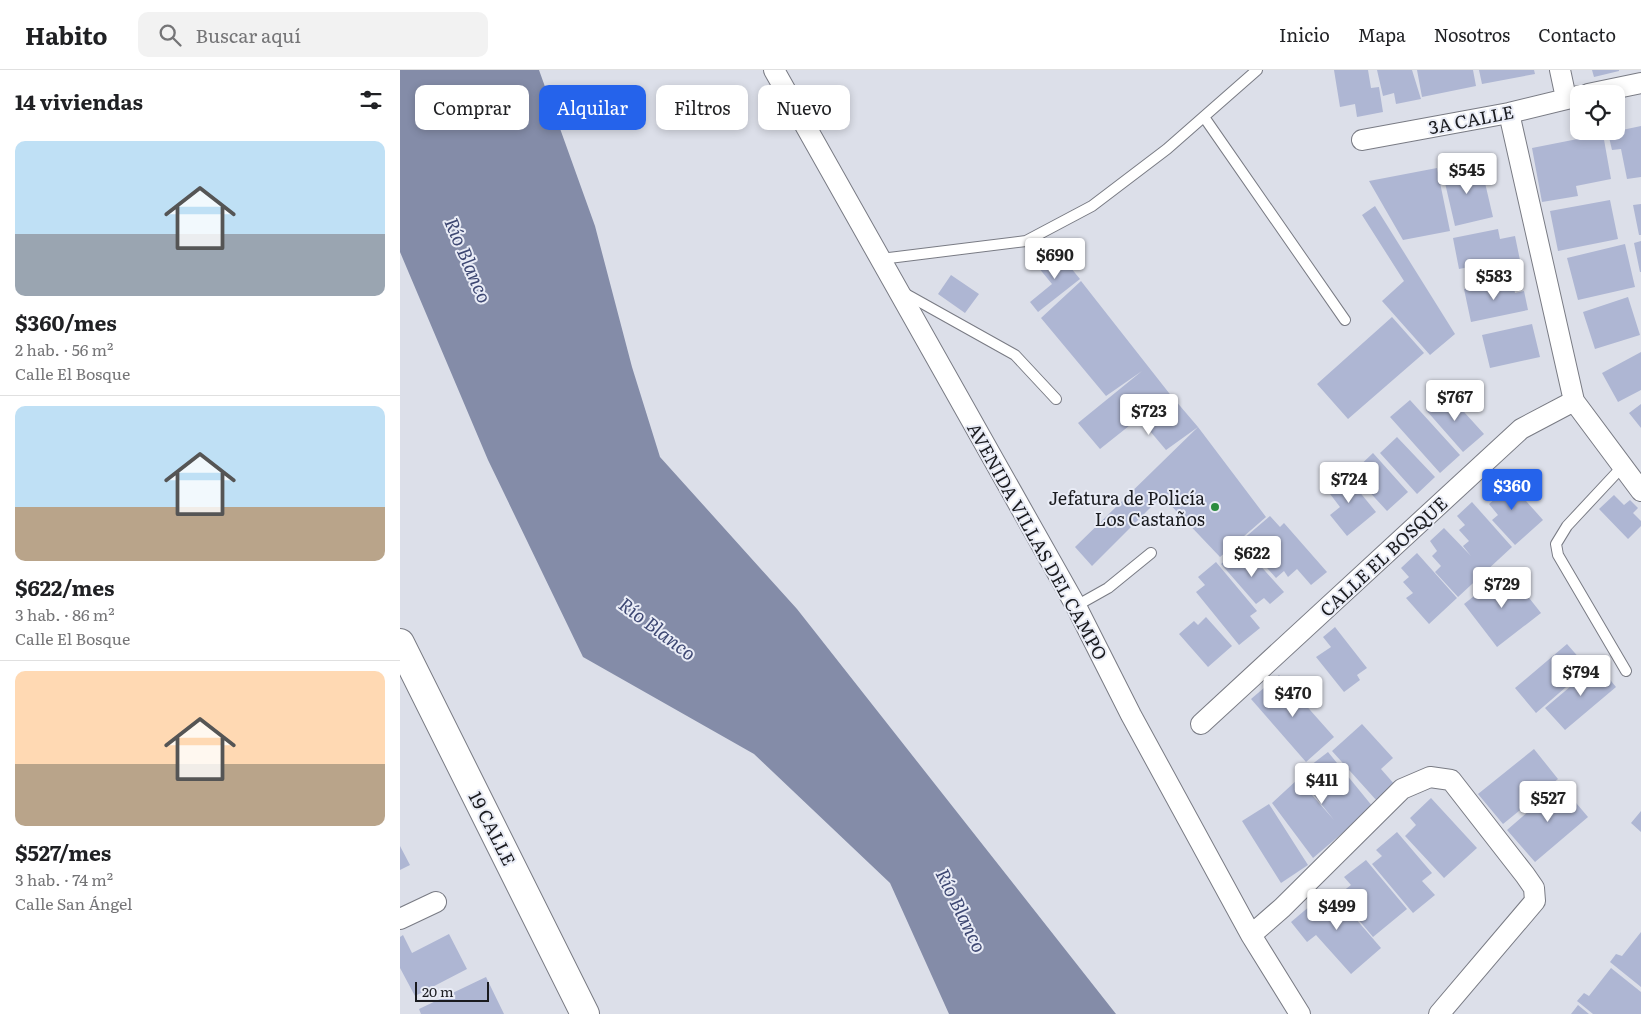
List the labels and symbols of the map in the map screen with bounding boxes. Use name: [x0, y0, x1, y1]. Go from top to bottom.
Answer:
street label: 3A CALLE: [1426, 98, 1516, 140]
pin: $545: [1437, 152, 1497, 195]
water label: Río Blanco: [438, 213, 500, 307]
pin: $690: [1025, 238, 1085, 280]
pin: $583: [1464, 258, 1524, 301]
pin: $767: [1425, 380, 1485, 422]
pin: $723: [1119, 394, 1179, 436]
street label: AVENIDA VILLAS DEL CAMPO: [961, 417, 1115, 665]
pin: $724: [1319, 462, 1379, 504]
pin: $360: [1482, 468, 1542, 511]
place label: Jefatura de Policía Los Castaños: [1048, 484, 1205, 532]
street label: CALLE EL BOSQUE: [1313, 490, 1453, 622]
marker: Jefatura de Policía Los Castaños: [1209, 501, 1221, 513]
pin: $622: [1222, 536, 1282, 578]
pin: $729: [1472, 566, 1532, 609]
water label: Río Blanco: [613, 590, 703, 666]
pin: $794: [1551, 654, 1611, 697]
pin: $470: [1263, 676, 1323, 718]
pin: $411: [1292, 762, 1352, 805]
pin: $527: [1518, 780, 1578, 823]
street label: 19 CALLE: [463, 786, 523, 870]
water label: Río Blanco: [930, 863, 994, 957]
pin: $499: [1307, 888, 1367, 931]
scale bar: [415, 979, 489, 1002]

